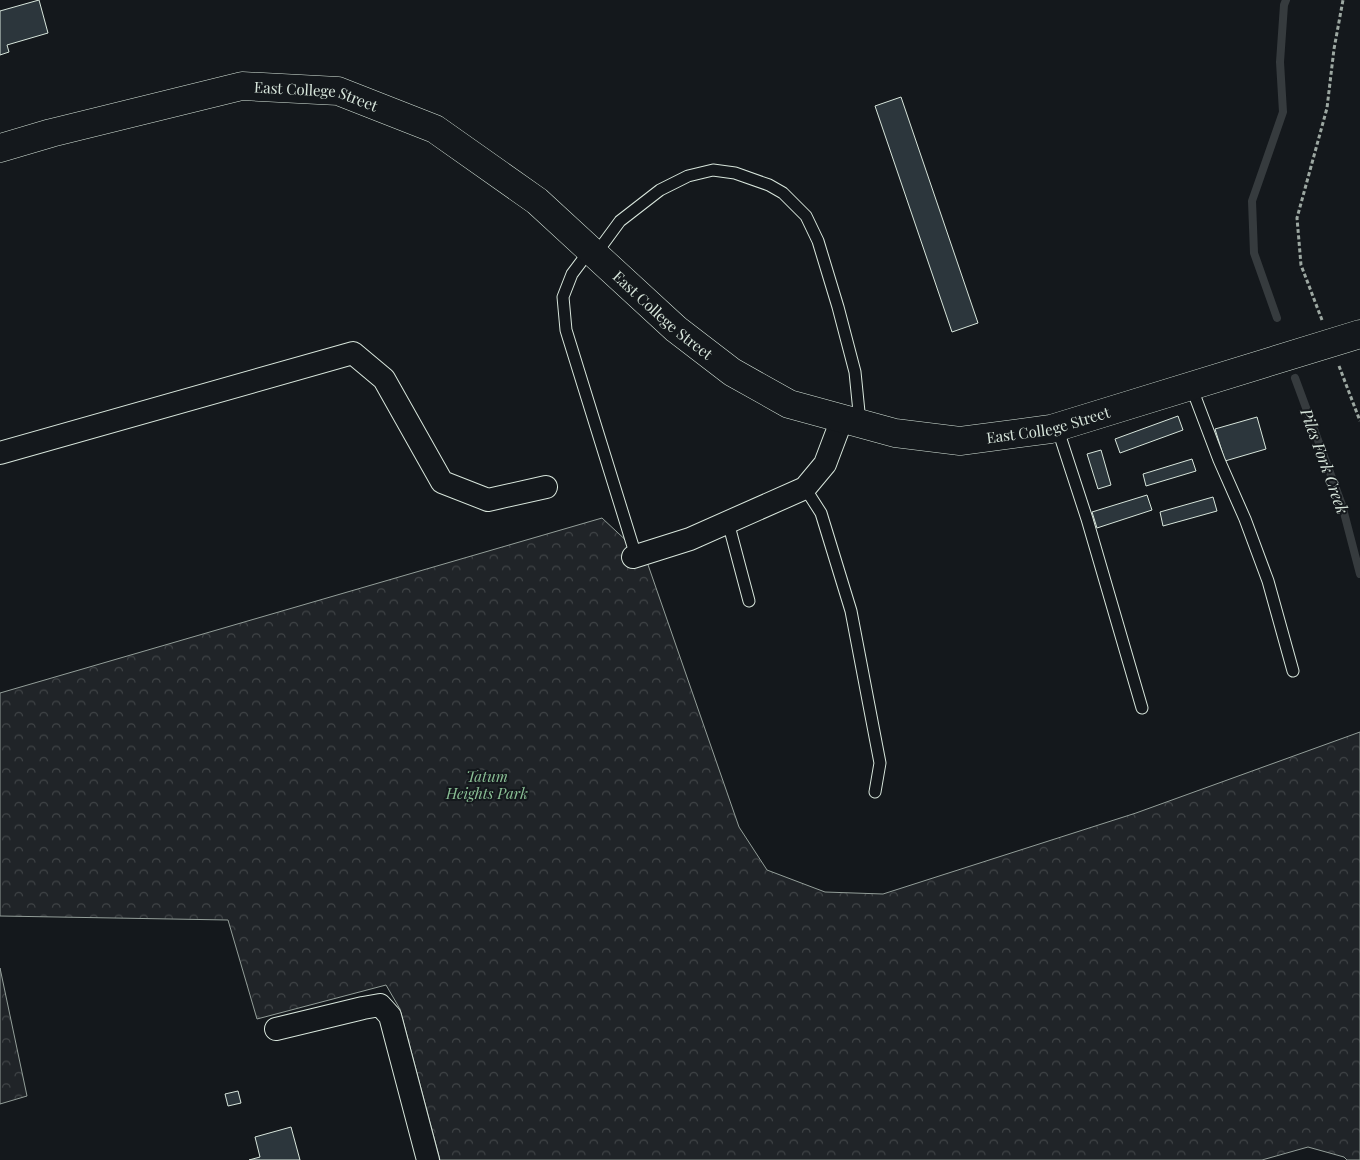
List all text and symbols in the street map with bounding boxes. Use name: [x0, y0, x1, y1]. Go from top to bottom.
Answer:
street label: East College Street: [254, 77, 381, 116]
street label: East College Street: [609, 266, 718, 364]
street label: East College Street: [985, 401, 1113, 447]
water label: Piles Fork Creek: [1296, 405, 1354, 516]
park label: Tatum Heights Park: [445, 766, 528, 803]

